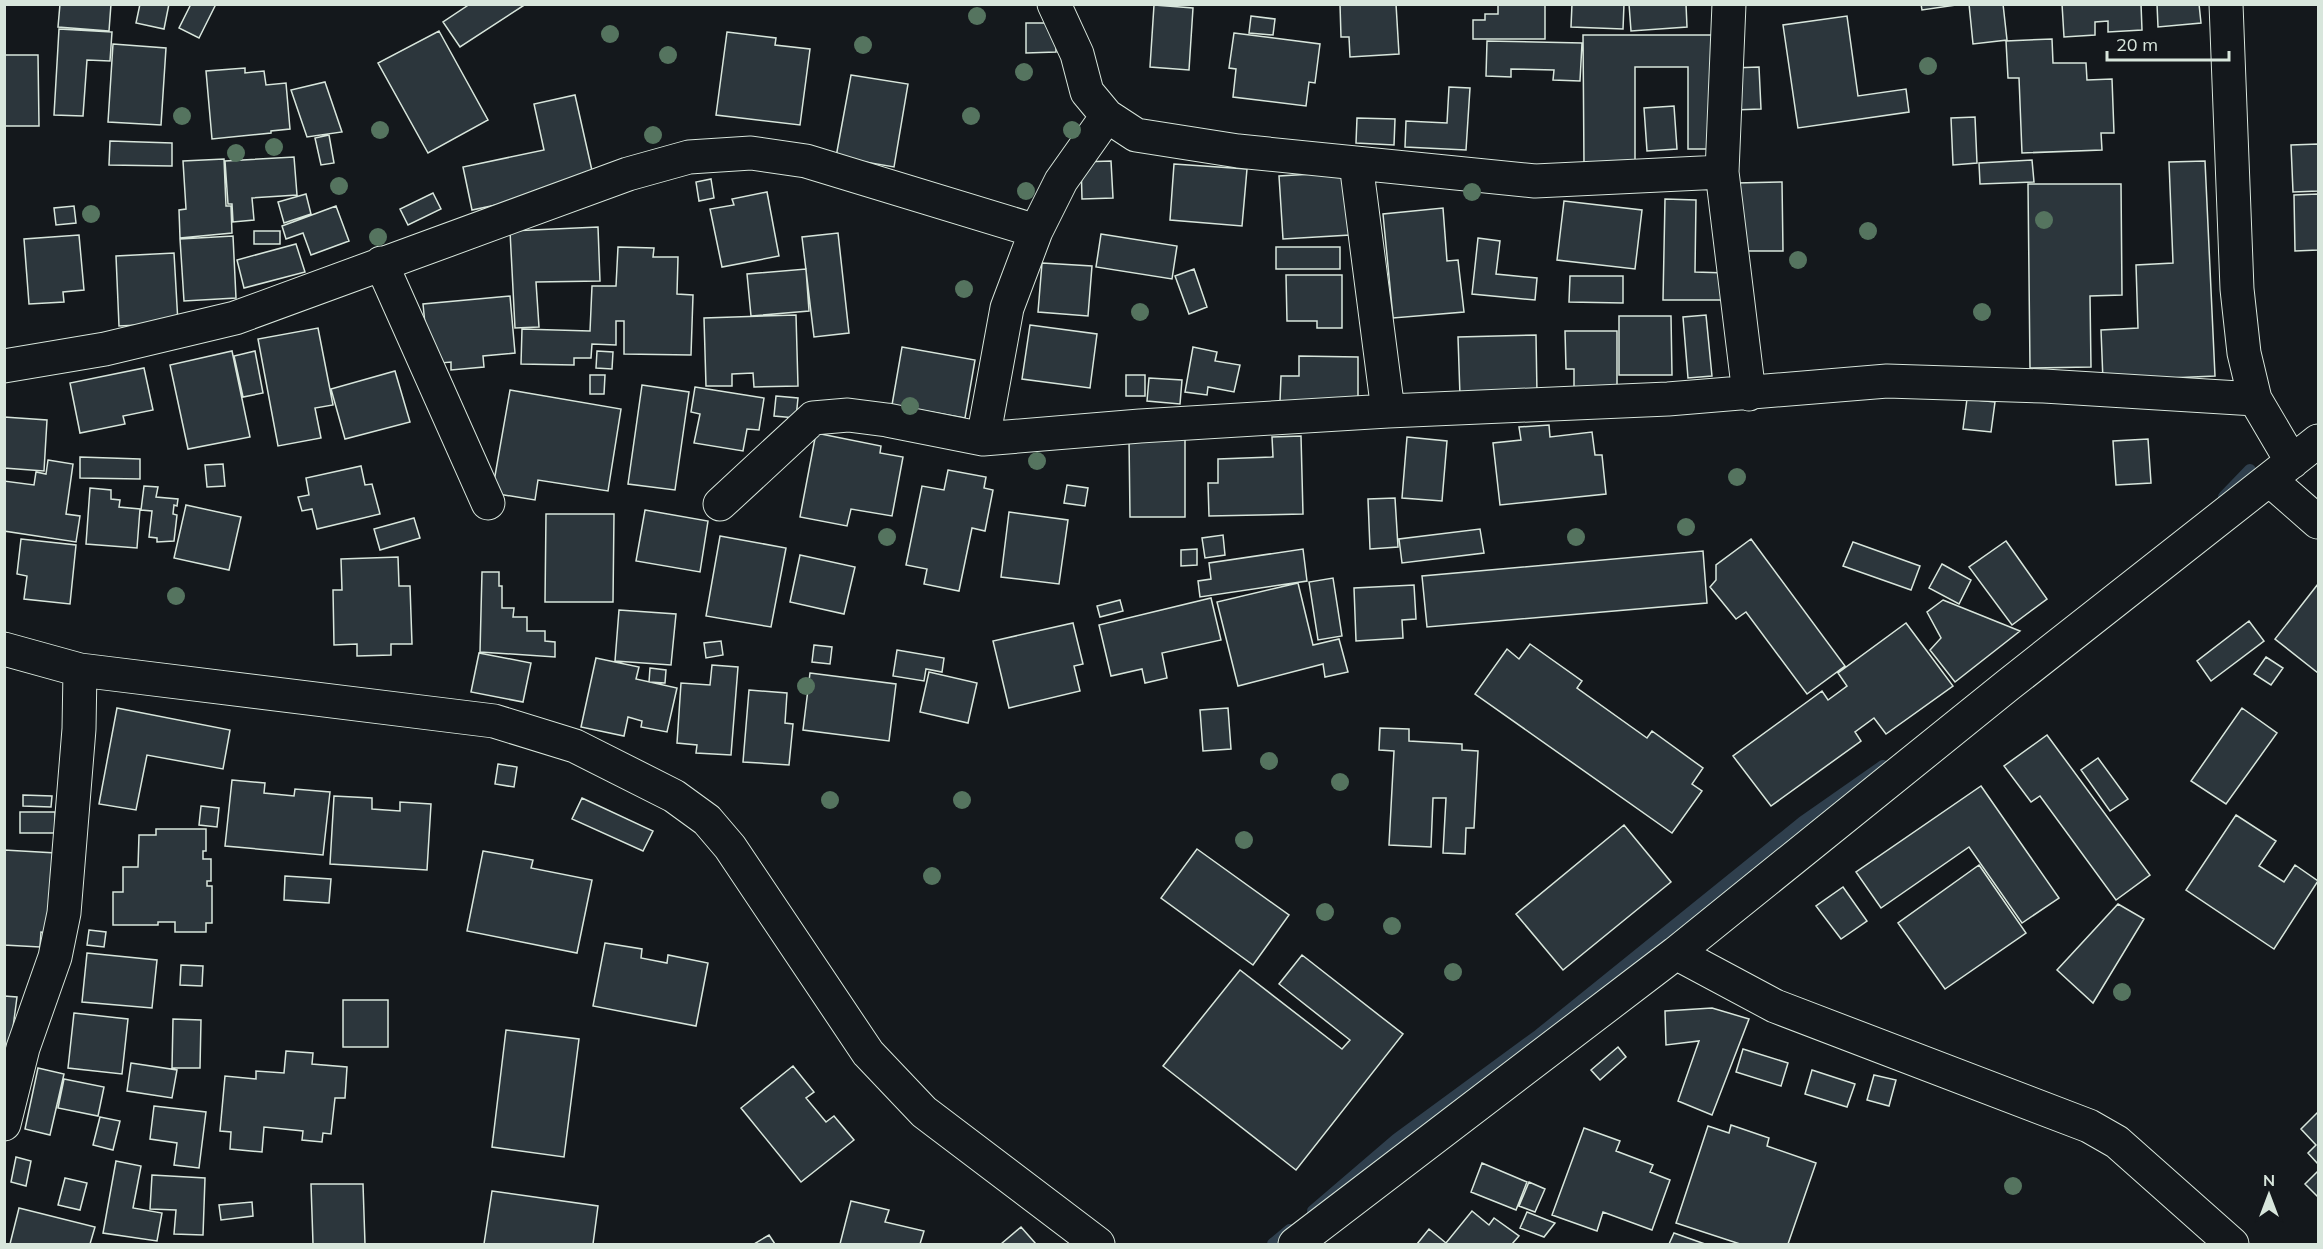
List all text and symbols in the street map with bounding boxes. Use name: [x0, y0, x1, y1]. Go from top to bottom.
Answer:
scale bar: [2107, 24, 2228, 62]
text: 20 m: [2116, 33, 2158, 56]
north arrow: [2239, 1165, 2299, 1225]
text: N: [2263, 1170, 2275, 1190]

